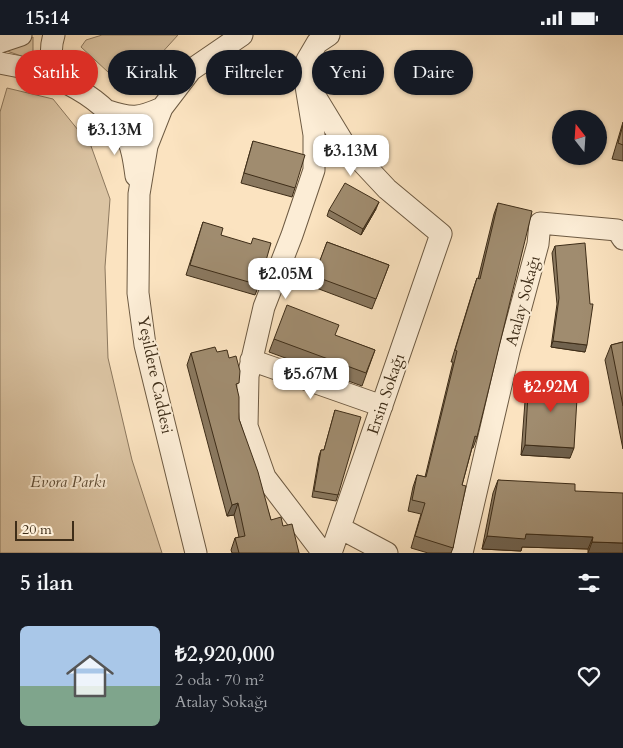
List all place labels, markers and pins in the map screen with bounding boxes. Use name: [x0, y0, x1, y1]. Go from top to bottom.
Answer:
pin: ₺3.13M: [74, 113, 156, 156]
pin: ₺3.13M: [310, 135, 392, 177]
pin: ₺2.05M: [245, 257, 327, 300]
pin: ₺5.67M: [270, 357, 352, 400]
pin: ₺2.92M: [510, 371, 592, 413]

